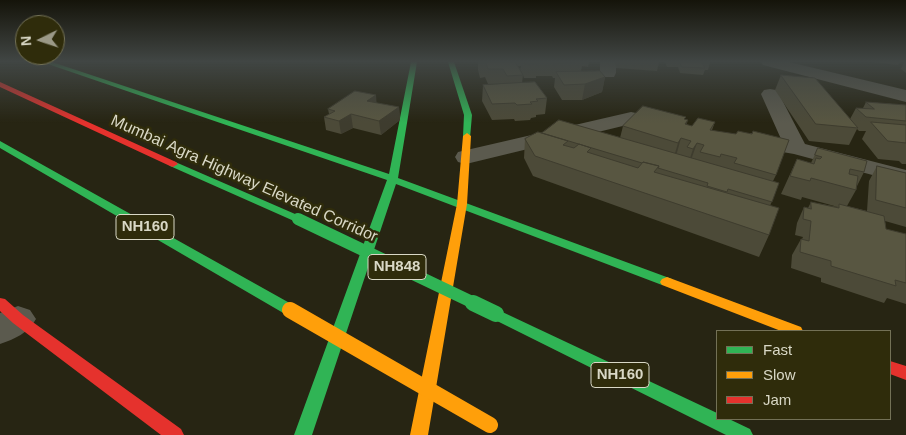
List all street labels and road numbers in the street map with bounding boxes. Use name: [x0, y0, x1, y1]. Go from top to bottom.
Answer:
street label: Mumbai Agra Highway Elevated Corridor: [108, 111, 380, 247]
road number: NH160: [116, 214, 174, 240]
road number: NH848: [368, 254, 426, 280]
road number: NH160: [591, 362, 649, 388]

